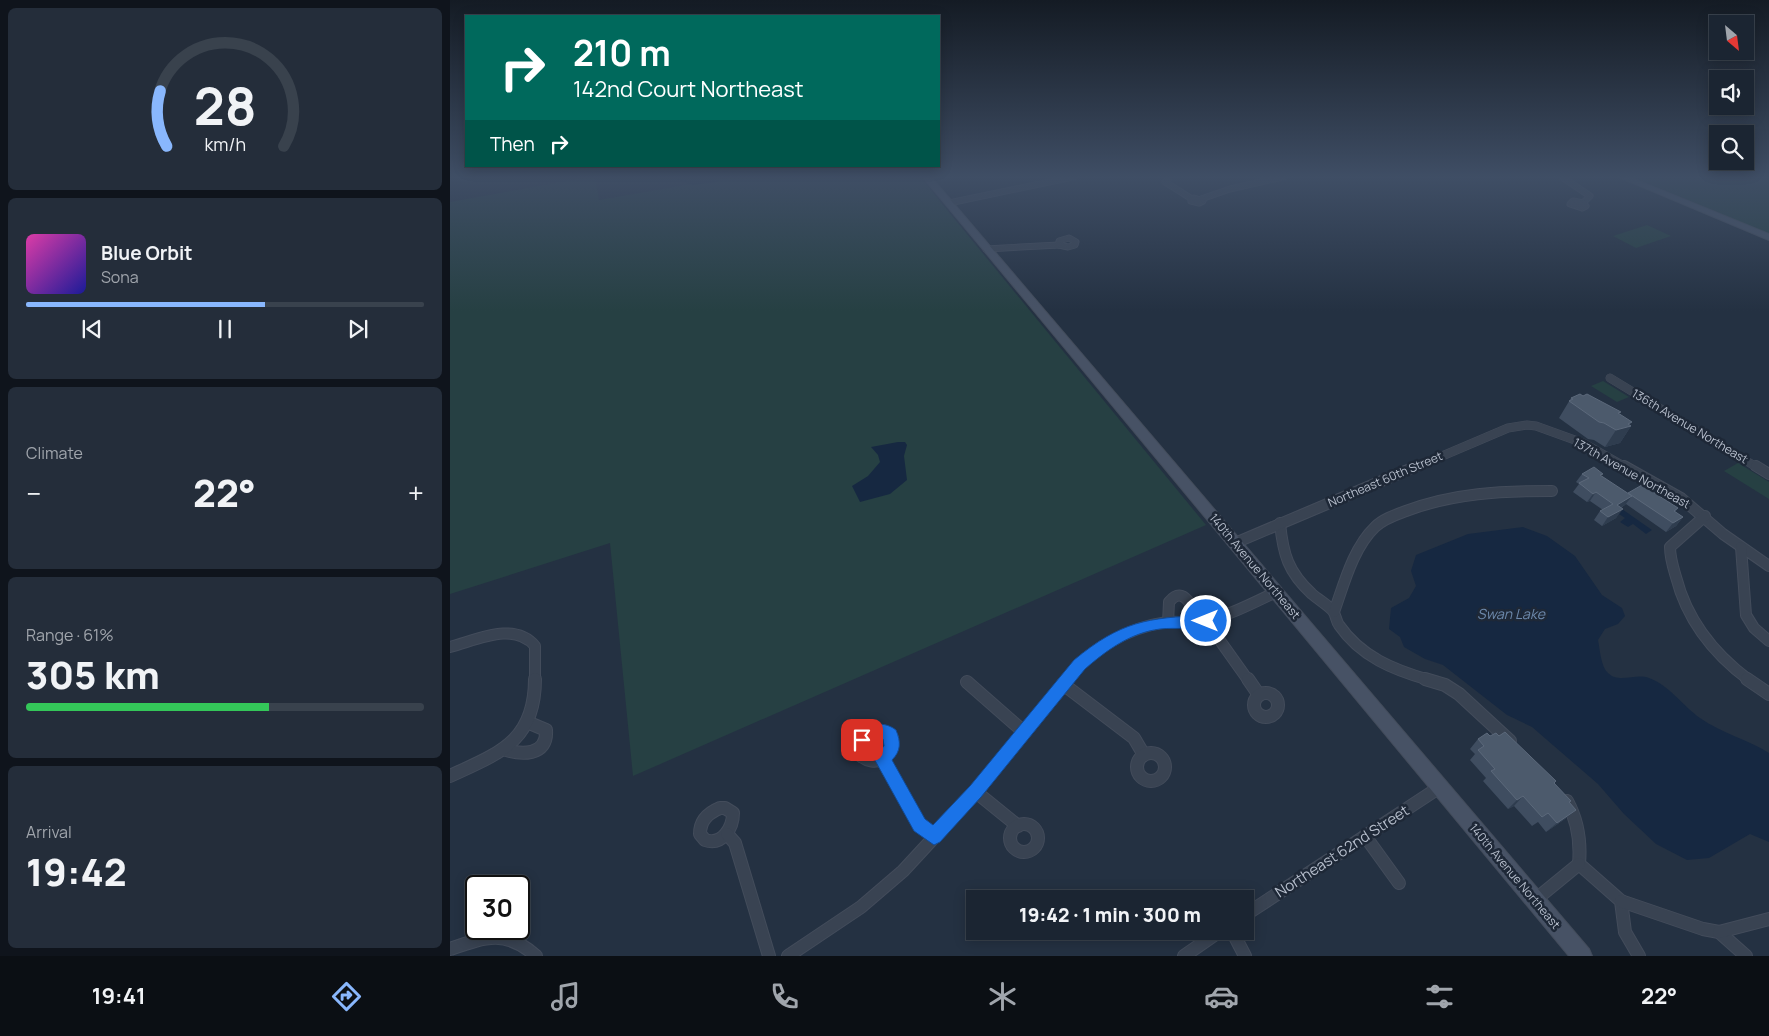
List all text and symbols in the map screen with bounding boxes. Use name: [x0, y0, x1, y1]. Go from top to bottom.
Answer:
north arrow: [1709, 15, 1754, 60]
map controls: [1709, 15, 1754, 170]
text: 210 m: [573, 29, 671, 77]
icon: right: [490, 35, 555, 100]
text: 28: [194, 70, 256, 141]
button: sound: [1709, 70, 1754, 115]
text: 142nd Court Northeast: [573, 74, 804, 104]
button: search: [1709, 125, 1754, 170]
icon: right: [545, 130, 573, 158]
text: Then: [490, 131, 535, 157]
text: km/h: [204, 132, 246, 156]
text: Blue Orbit: [101, 240, 193, 266]
text: Sona: [101, 266, 139, 288]
icon: previous: [78, 315, 106, 343]
icon: pause: [211, 315, 239, 343]
icon: next: [344, 315, 372, 343]
street label: 136th Avenue Northeast: [1629, 385, 1751, 468]
street label: 137th Avenue Northeast: [1570, 434, 1694, 512]
text: Climate: [26, 442, 83, 464]
street label: Northeast 60th Street: [1325, 447, 1445, 511]
text: 22°: [193, 466, 256, 518]
text: −: [26, 474, 41, 512]
text: +: [408, 474, 424, 512]
street label: 140th Avenue Northeast: [1206, 510, 1304, 623]
position arrow: [1179, 594, 1231, 646]
water label: Swan Lake: [1477, 604, 1546, 623]
text: Range · 61%: [26, 624, 114, 646]
text: 305 km: [26, 648, 160, 700]
pin: [841, 719, 883, 761]
icon: arrive: [848, 726, 876, 754]
street label: Northeast 62nd Street: [1271, 800, 1413, 902]
street label: 140th Avenue Northeast: [1466, 820, 1564, 933]
text: Arrival: [26, 821, 72, 843]
text: 19:42: [26, 845, 127, 897]
speed limit sign: 30: [465, 875, 530, 940]
text: 19:42 · 1 min · 300 m: [1019, 902, 1201, 928]
icon: directions: [329, 979, 364, 1014]
icon: music: [548, 979, 583, 1014]
icon: phone: [767, 979, 802, 1014]
icon: climate: [985, 979, 1020, 1014]
icon: car: [1204, 979, 1239, 1014]
icon: filters: [1422, 979, 1457, 1014]
text: 19:41: [92, 981, 146, 1011]
text: 22°: [1641, 981, 1677, 1011]

